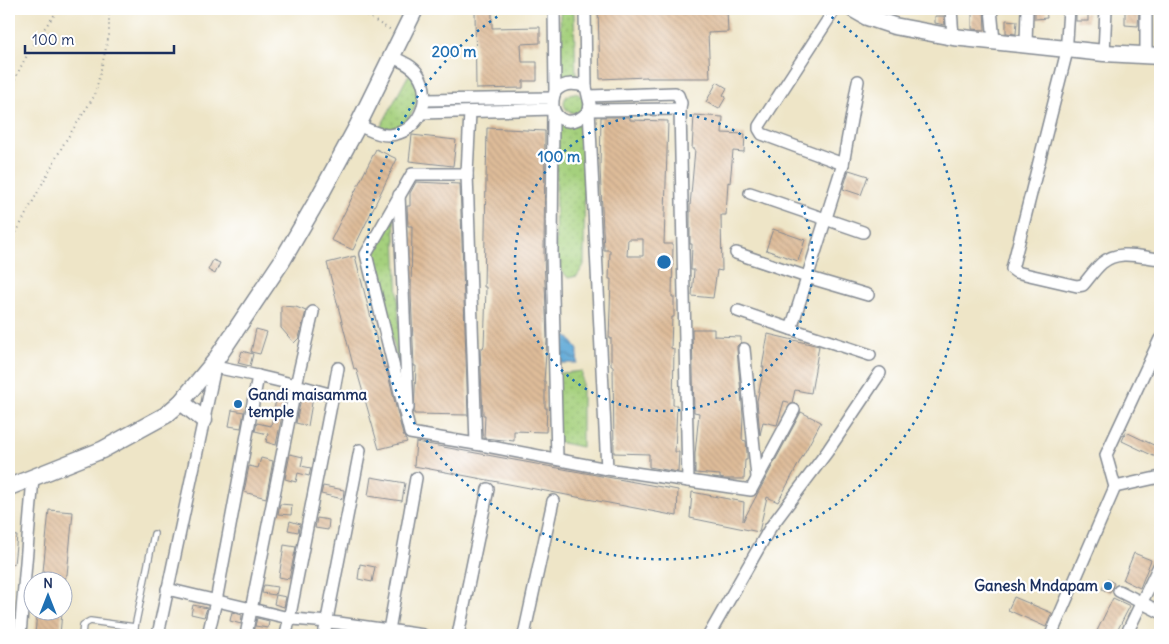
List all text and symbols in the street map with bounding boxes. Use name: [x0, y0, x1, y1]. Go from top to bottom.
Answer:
scale bar: [25, 22, 174, 54]
text: 100 m: [32, 30, 74, 49]
text: 200 m: [432, 42, 476, 61]
text: 100 m: [538, 147, 580, 166]
centre of rings: [655, 253, 673, 271]
place label: Gandi maisamma temple: [248, 385, 368, 422]
marker: Gandi maisamma temple: [232, 398, 244, 410]
north arrow: [22, 572, 72, 622]
text: N: [43, 574, 53, 592]
place label: Ganesh Mndapam: [974, 576, 1098, 596]
marker: Ganesh Mndapam: [1102, 580, 1114, 592]

